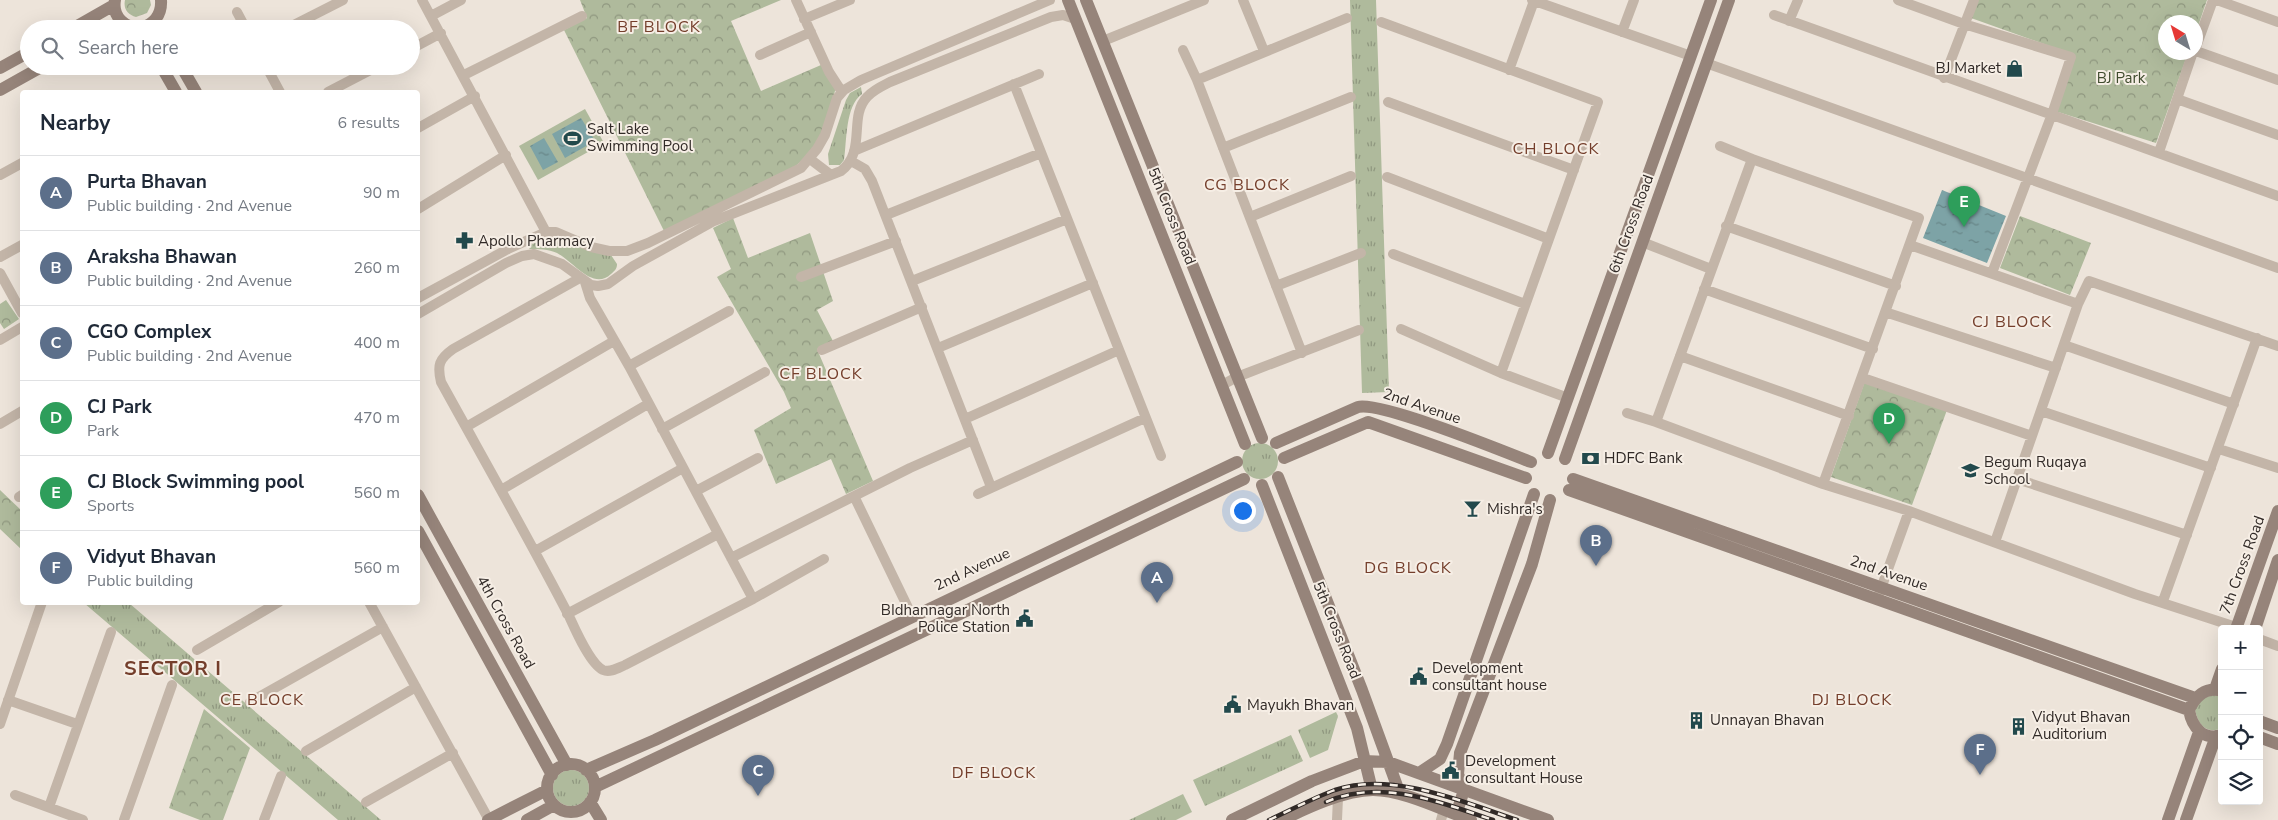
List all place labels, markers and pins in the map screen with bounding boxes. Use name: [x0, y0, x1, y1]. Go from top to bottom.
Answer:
place label: BJ Market: [1936, 58, 2002, 78]
shop icon: BJ Market: [2005, 58, 2025, 78]
place label: Salt Lake Swimming Pool: [587, 119, 693, 156]
sports icon: Salt Lake Swimming Pool: [563, 128, 583, 148]
pin: E: [1948, 186, 1980, 227]
pharmacy icon: Apollo Pharmacy: [454, 231, 474, 251]
place label: Apollo Pharmacy: [478, 231, 594, 251]
pin: D: [1873, 403, 1905, 444]
bank icon: HDFC Bank: [1580, 448, 1600, 468]
place label: HDFC Bank: [1604, 448, 1683, 468]
place label: Begum Ruqaya School: [1984, 452, 2087, 489]
school or university icon: Begum Ruqaya School: [1960, 461, 1980, 481]
bar icon: Mishra's: [1463, 499, 1483, 519]
place label: Mishra's: [1487, 499, 1543, 519]
pin: B: [1580, 525, 1612, 566]
pin: A: [1141, 562, 1173, 603]
place label: BIdhannagar North Police Station: [881, 600, 1010, 637]
public building icon: BIdhannagar North Police Station: [1014, 609, 1034, 629]
place label: Development consultant house: [1432, 658, 1547, 695]
public building icon: Development consultant house: [1408, 667, 1428, 687]
public building icon: Mayukh Bhavan: [1223, 695, 1243, 715]
place label: Mayukh Bhavan: [1247, 695, 1354, 715]
place label: Vidyut Bhavan Auditorium: [2031, 707, 2130, 744]
building icon: Unnayan Bhavan: [1686, 710, 1706, 730]
place label: Unnayan Bhavan: [1710, 710, 1824, 730]
building icon: Vidyut Bhavan Auditorium: [2008, 716, 2028, 736]
pin: F: [1964, 734, 1996, 775]
place label: Development consultant House: [1465, 751, 1583, 788]
pin: C: [742, 755, 774, 796]
public building icon: Development consultant House: [1441, 760, 1461, 780]

